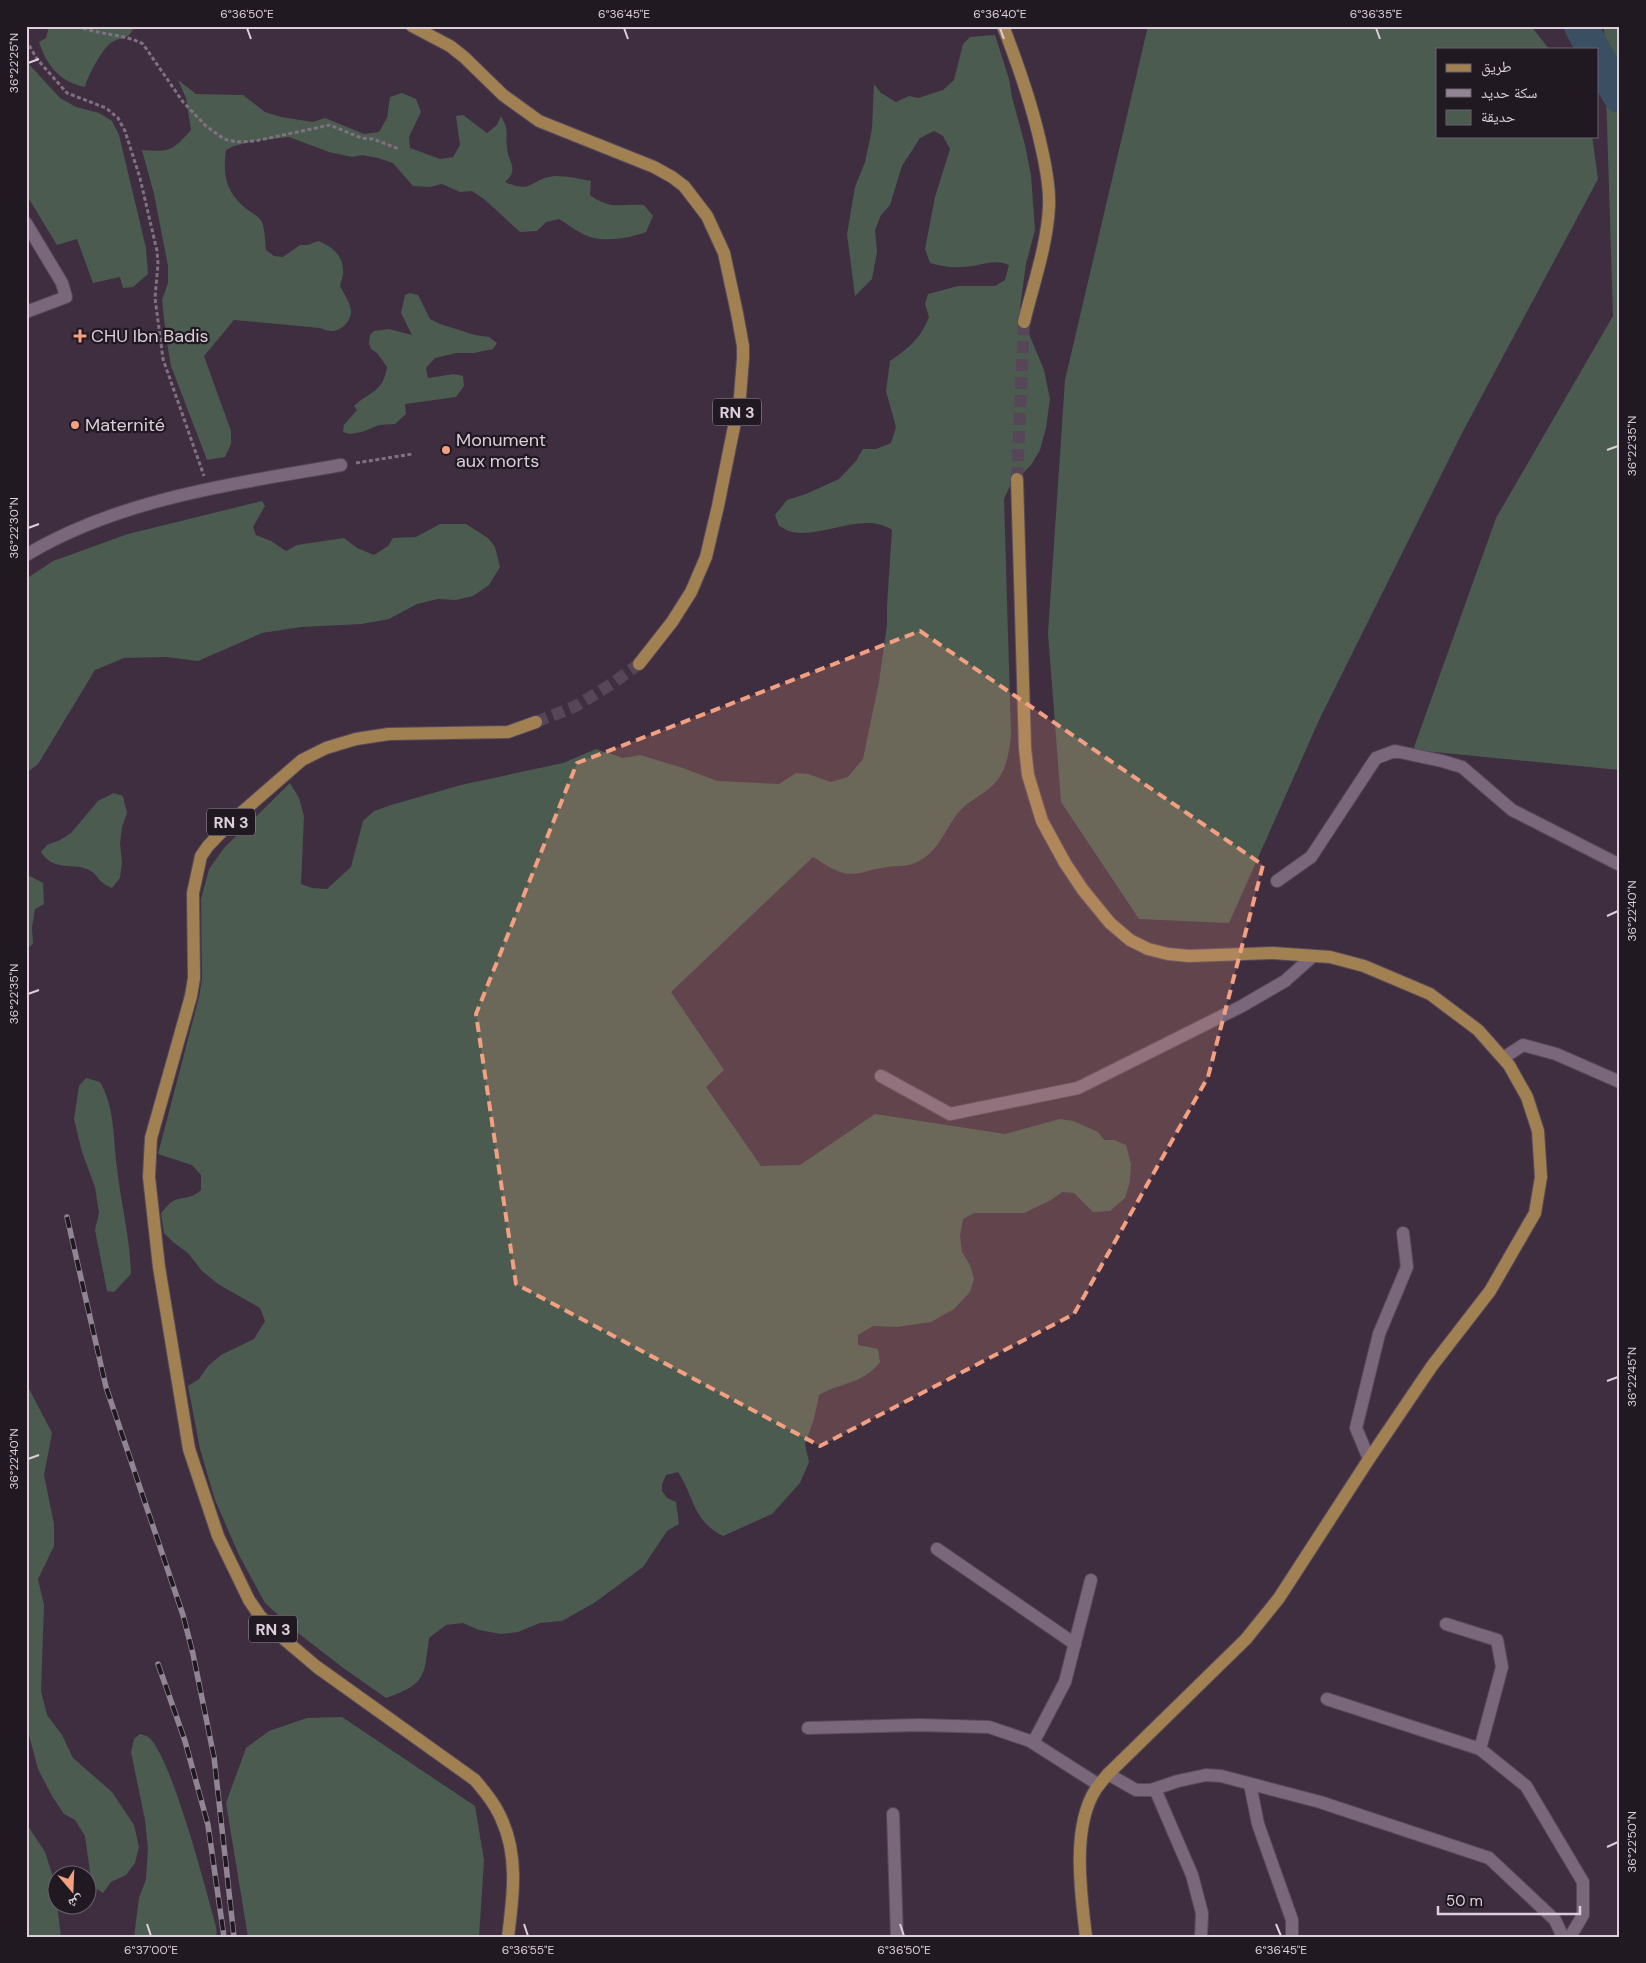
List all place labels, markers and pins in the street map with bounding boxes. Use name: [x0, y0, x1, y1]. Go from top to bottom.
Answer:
place label: CHU Ibn Badis: [91, 324, 209, 348]
marker: CHU Ibn Badis: [73, 329, 87, 343]
place label: Maternité: [85, 413, 165, 437]
marker: Maternité: [69, 419, 81, 431]
place label: Monument aux morts: [456, 428, 546, 473]
marker: Monument aux morts: [440, 444, 452, 456]

